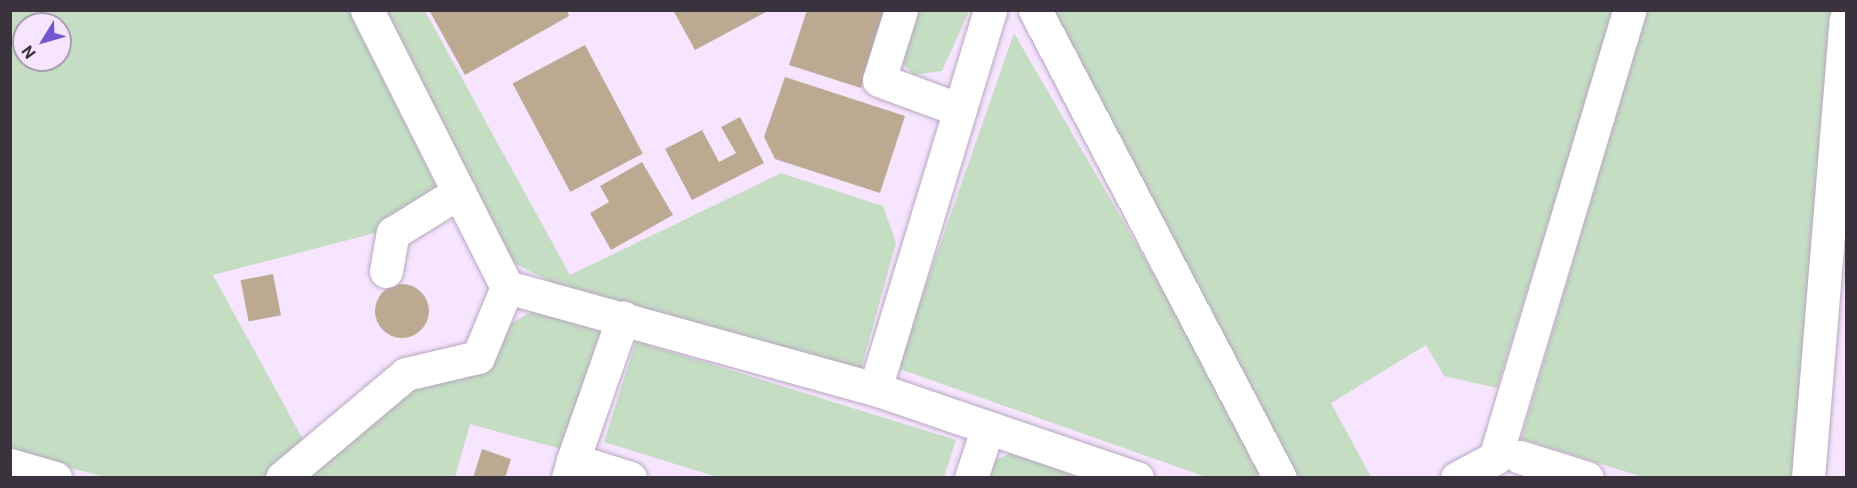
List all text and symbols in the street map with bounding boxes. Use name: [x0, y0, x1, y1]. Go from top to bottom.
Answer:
north arrow: [12, 12, 72, 72]
text: N: [18, 42, 40, 62]

